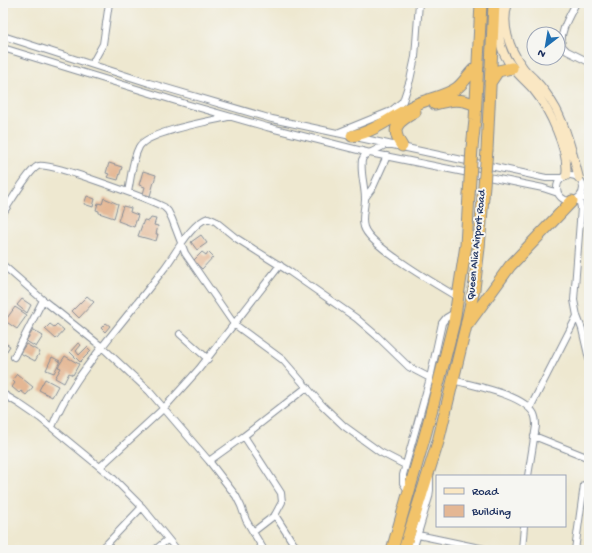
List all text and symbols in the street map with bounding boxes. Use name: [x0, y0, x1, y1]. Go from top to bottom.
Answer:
north arrow: [526, 26, 566, 66]
text: N: [536, 46, 548, 60]
street label: Queen Alia Airport Road: [465, 188, 489, 301]
legend: [436, 475, 566, 527]
text: Road: [472, 486, 499, 500]
text: Building: [471, 506, 511, 520]

